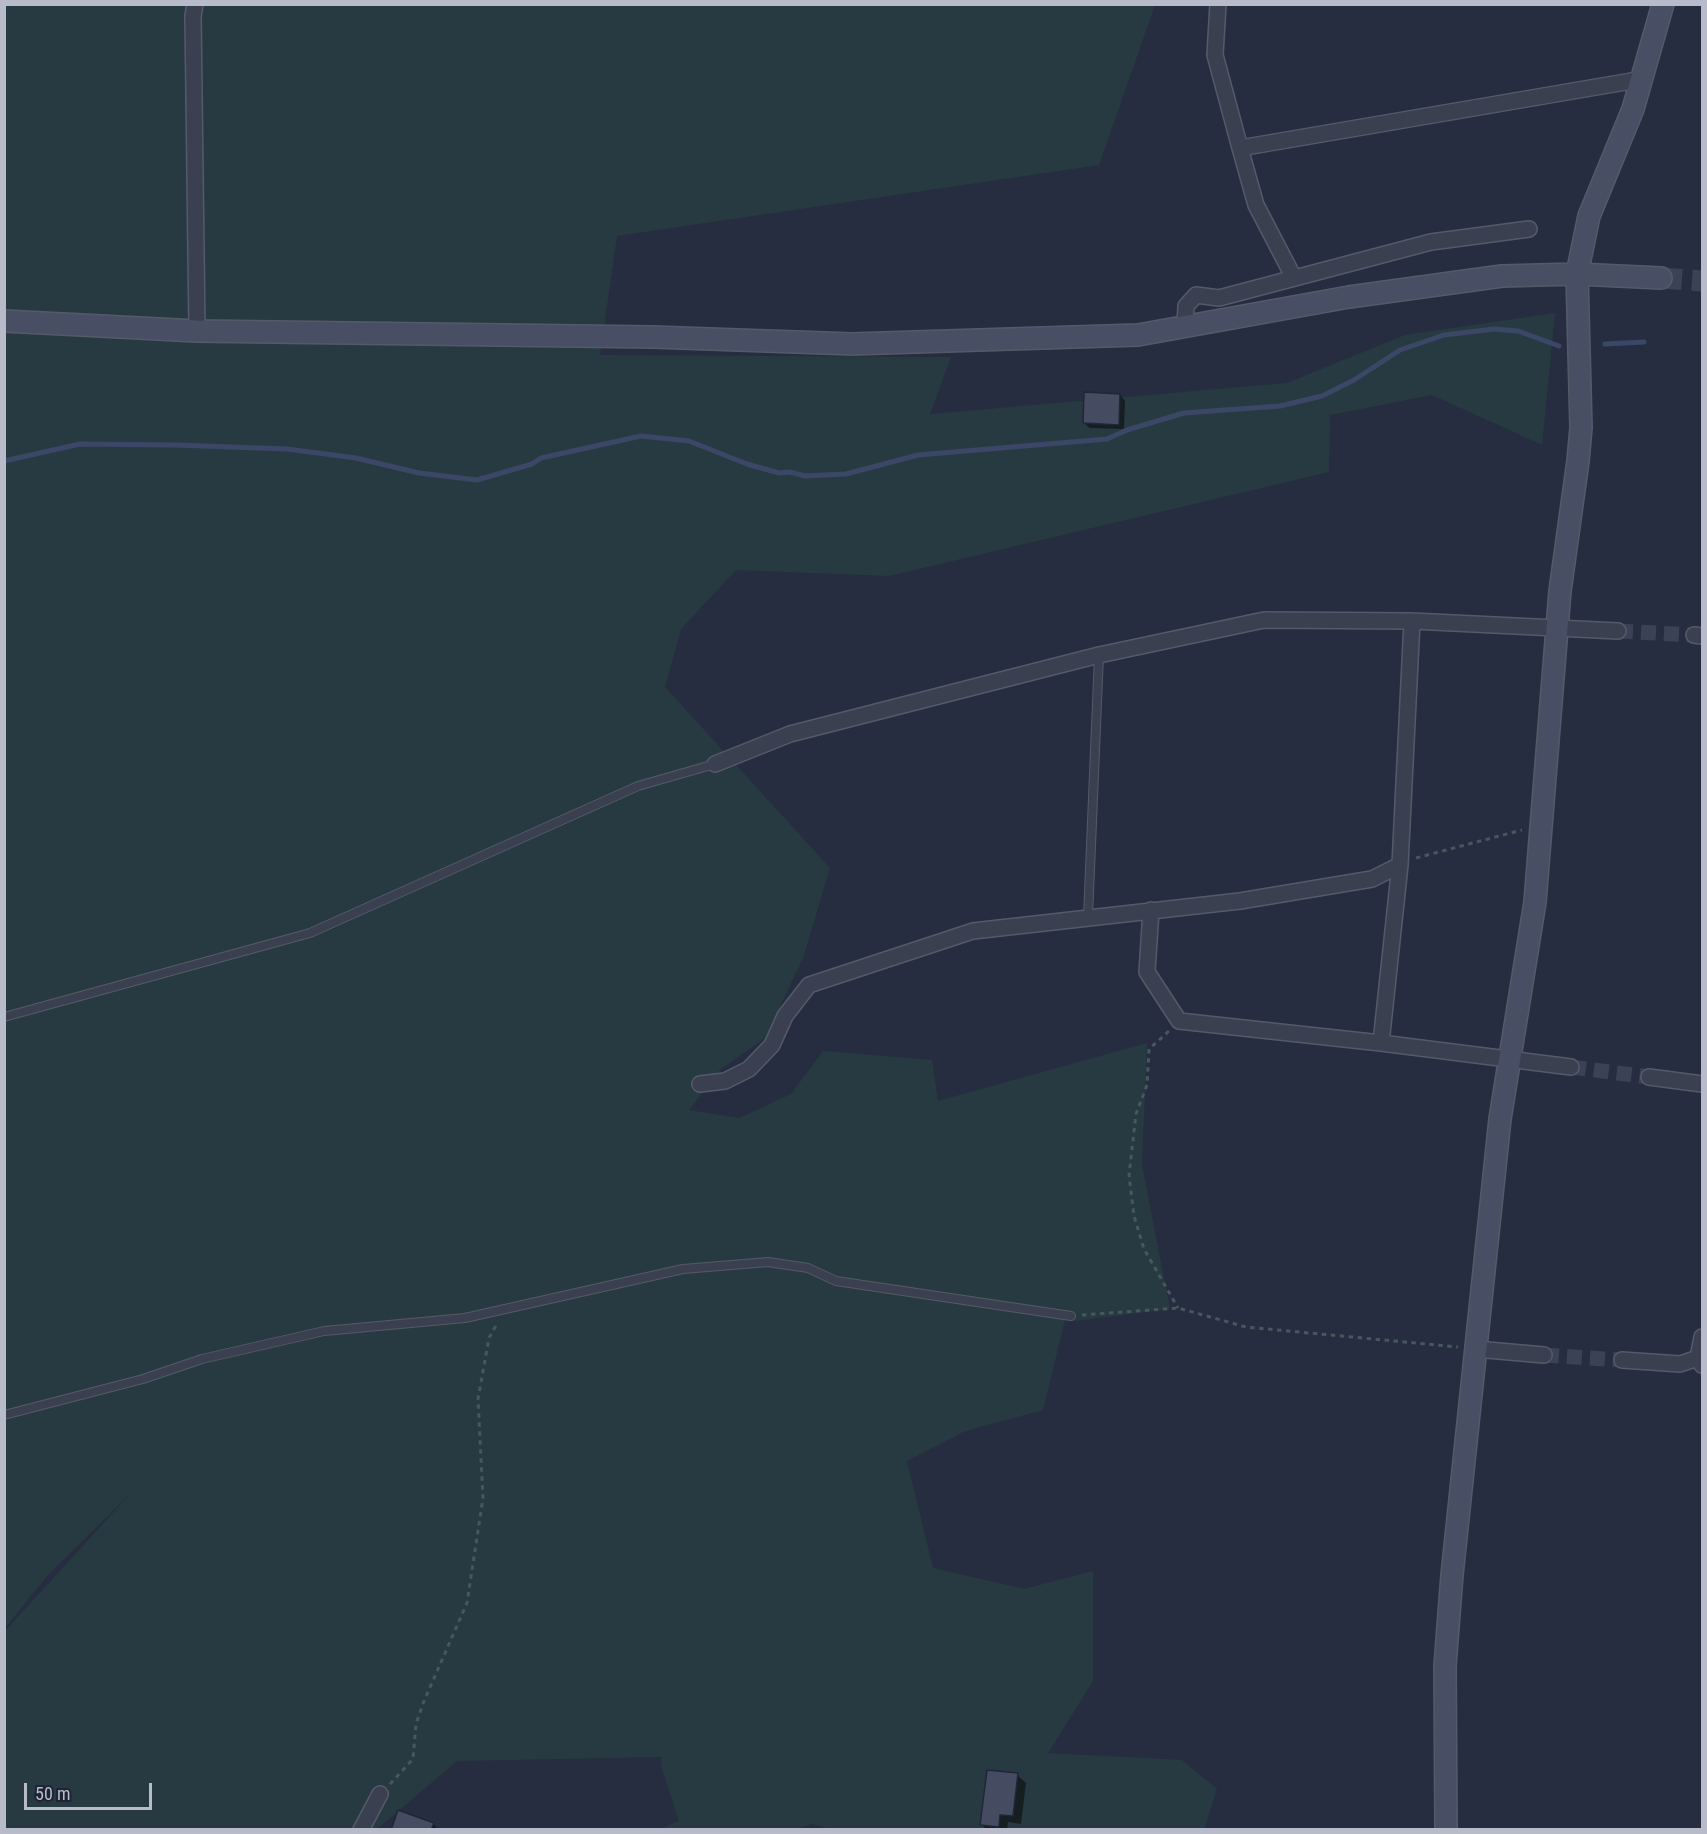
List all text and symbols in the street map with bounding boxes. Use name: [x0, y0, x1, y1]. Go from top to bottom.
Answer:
scale bar: [27, 1771, 154, 1809]
text: 50 m: [35, 1783, 70, 1804]

